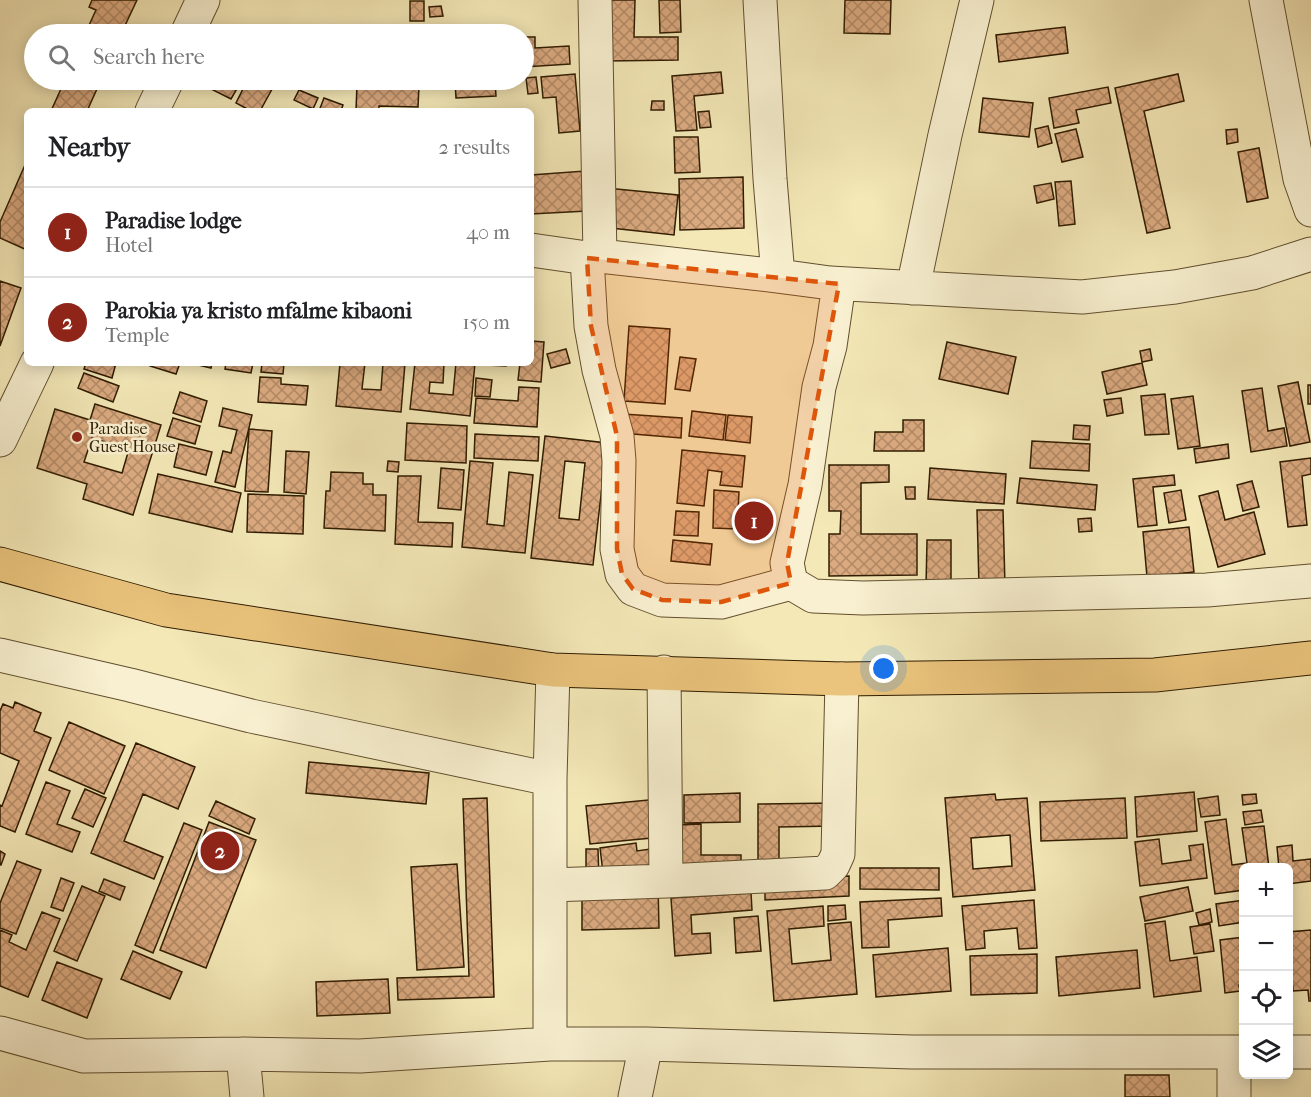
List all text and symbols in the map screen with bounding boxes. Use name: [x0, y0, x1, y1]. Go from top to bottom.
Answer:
search box: [24, 24, 534, 90]
icon: search: [45, 41, 78, 74]
text: Search here: [93, 44, 205, 70]
text: Nearby: [48, 132, 130, 163]
text: 2 results: [439, 136, 510, 159]
text: Paradise lodge: [105, 208, 242, 234]
text: 1: [64, 221, 71, 244]
text: 40 m: [466, 221, 510, 244]
text: Hotel: [105, 234, 153, 257]
text: Parokia ya kristo mfalme kibaoni: [105, 298, 412, 324]
text: 2: [62, 311, 73, 334]
text: 150 m: [462, 311, 510, 334]
text: Temple: [105, 324, 169, 347]
place label: Paradise Guest House: [89, 419, 176, 456]
marker: Paradise Guest House: [70, 430, 84, 444]
pin: 1: [734, 498, 774, 544]
your location: [869, 654, 898, 683]
pin: 2: [200, 828, 240, 874]
map controls: [1239, 863, 1293, 1079]
button: +: [1239, 863, 1293, 917]
button: −: [1239, 917, 1293, 971]
button: locate: [1239, 971, 1293, 1025]
button: layers: [1239, 1025, 1293, 1079]

